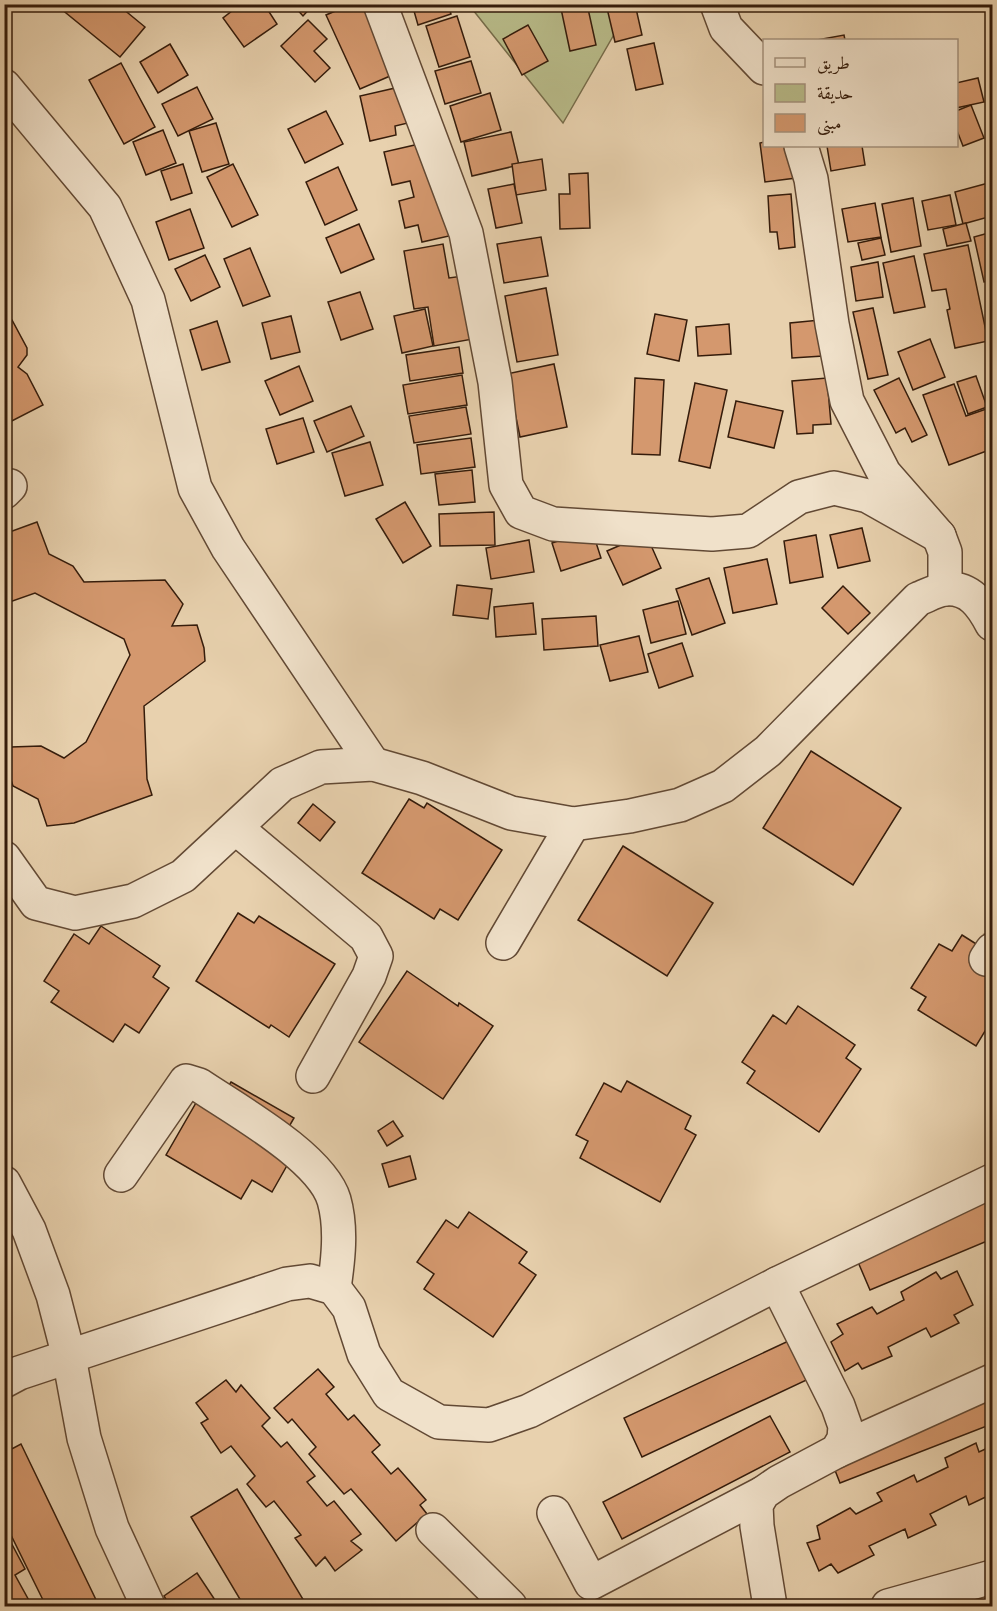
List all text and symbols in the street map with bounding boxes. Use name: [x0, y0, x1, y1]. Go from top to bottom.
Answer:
legend: [763, 39, 958, 147]
text: طريق: [817, 52, 850, 75]
text: حديقة: [817, 82, 853, 104]
text: مبنى: [817, 112, 842, 136]

